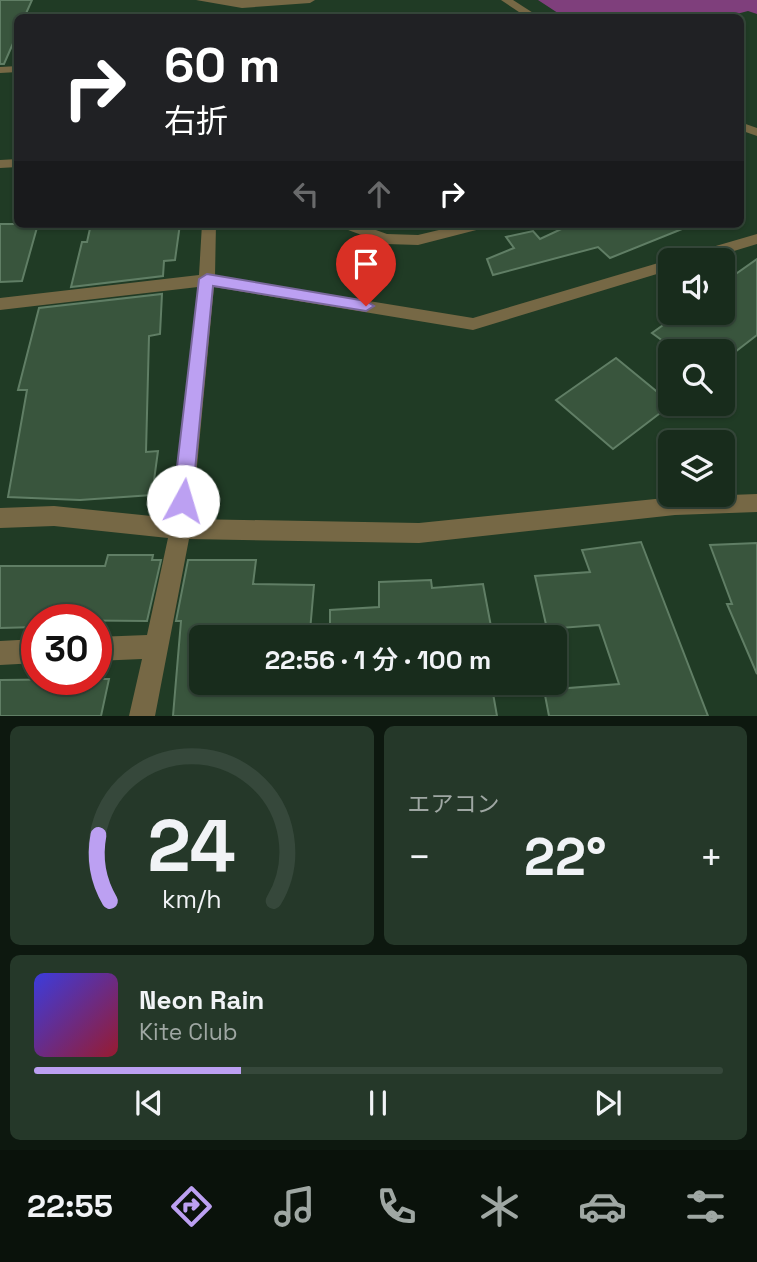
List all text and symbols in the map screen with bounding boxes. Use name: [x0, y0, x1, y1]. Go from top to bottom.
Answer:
text: 60 m: [164, 34, 280, 96]
icon: right: [49, 42, 140, 133]
text: 右折: [164, 101, 228, 141]
icon: left: [287, 175, 325, 213]
icon: ahead: [360, 175, 398, 213]
icon: right: [433, 175, 471, 213]
pin: [336, 234, 396, 306]
icon: arrive: [347, 245, 385, 283]
map controls: [658, 248, 735, 507]
button: sound: [658, 248, 735, 325]
button: search: [658, 339, 735, 416]
button: layers: [658, 430, 735, 507]
position arrow: [146, 464, 220, 538]
speed limit sign: 30: [21, 604, 112, 695]
text: 22:56 · 1 分 · 100 m: [265, 643, 491, 677]
text: エアコン: [408, 789, 500, 819]
text: 24: [148, 800, 236, 893]
text: 22°: [524, 824, 606, 890]
text: −: [408, 833, 431, 881]
text: +: [699, 833, 723, 881]
text: km/h: [162, 883, 222, 915]
text: Neon Rain: [139, 983, 264, 1017]
text: Kite Club: [139, 1017, 238, 1047]
icon: previous: [130, 1084, 168, 1122]
icon: pause: [359, 1084, 397, 1122]
icon: next: [589, 1084, 627, 1122]
icon: directions: [167, 1182, 216, 1231]
icon: music: [270, 1182, 319, 1231]
icon: phone: [372, 1182, 421, 1231]
icon: climate: [475, 1182, 524, 1231]
icon: car: [578, 1182, 627, 1231]
icon: filters: [681, 1182, 730, 1231]
text: 22:55: [27, 1186, 113, 1226]

